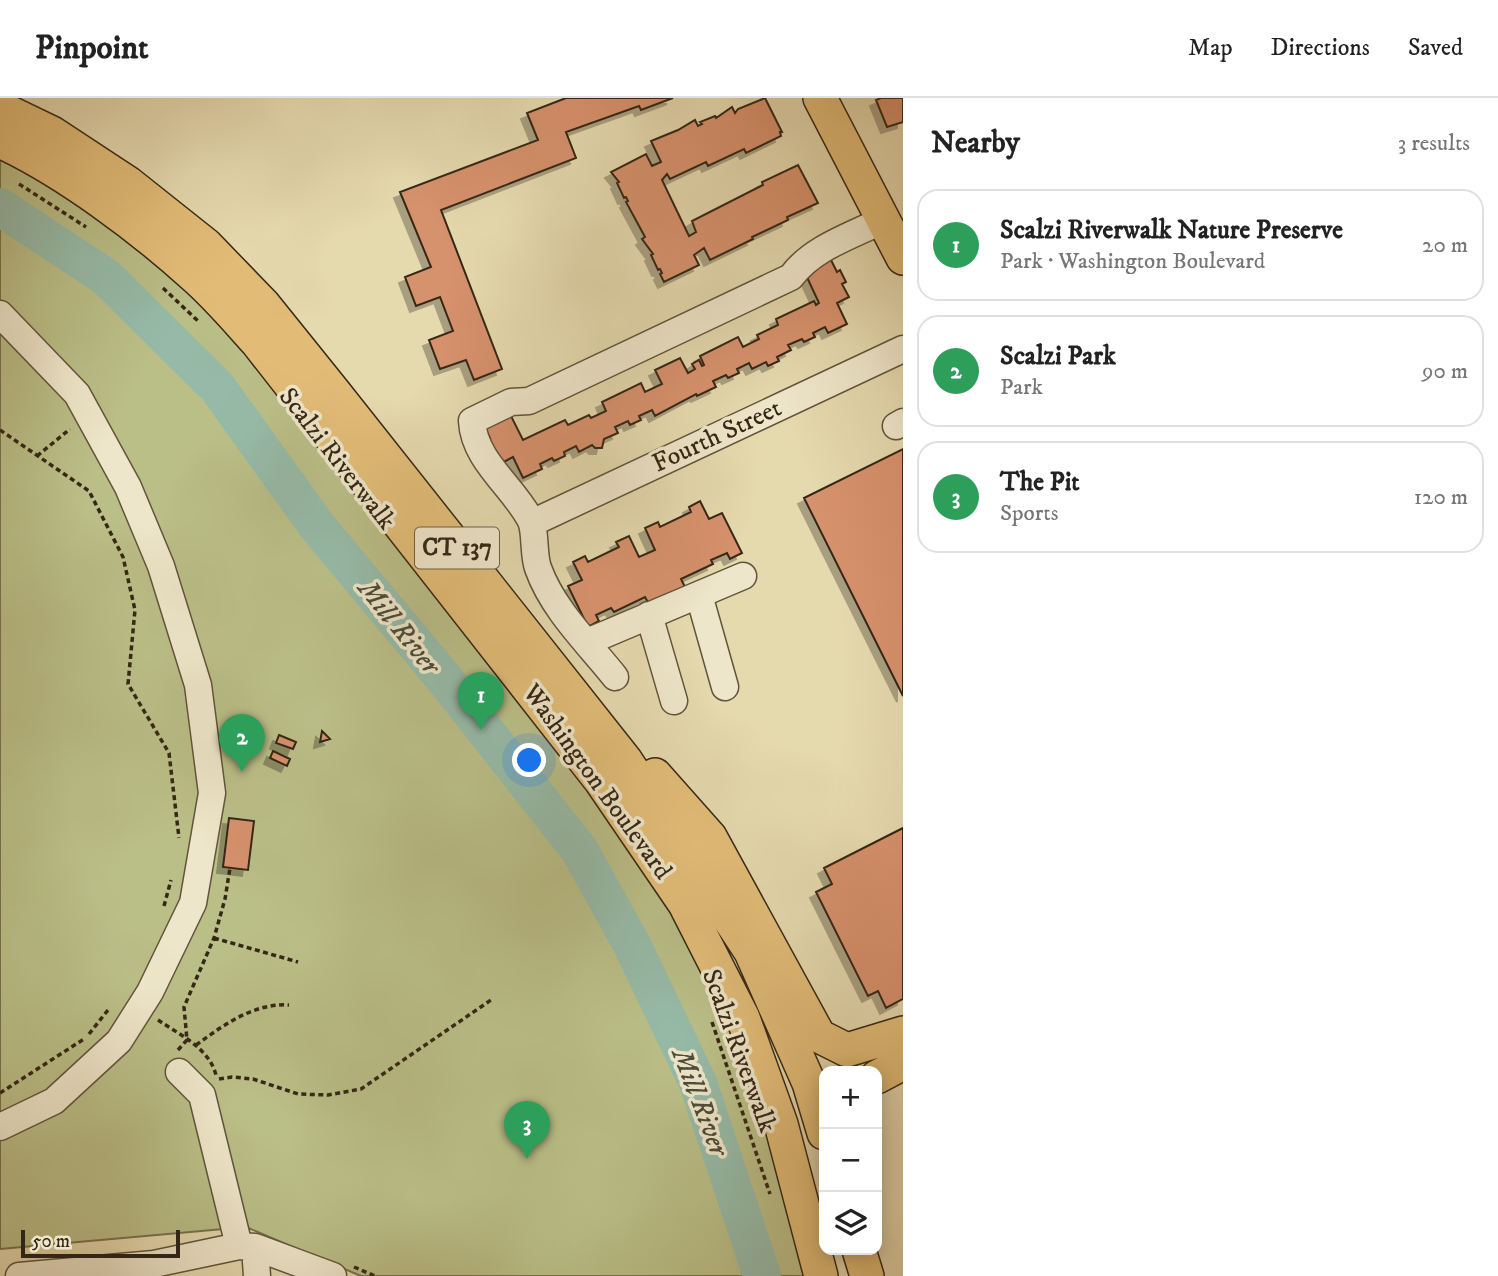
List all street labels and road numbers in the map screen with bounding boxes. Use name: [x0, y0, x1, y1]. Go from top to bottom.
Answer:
street label: Scalzi Riverwalk: [271, 381, 403, 537]
street label: Fourth Street: [647, 392, 787, 480]
road number: CT 137: [415, 528, 499, 569]
street label: Washington Boulevard: [514, 677, 679, 886]
street label: Scalzi Riverwalk: [694, 965, 784, 1137]

